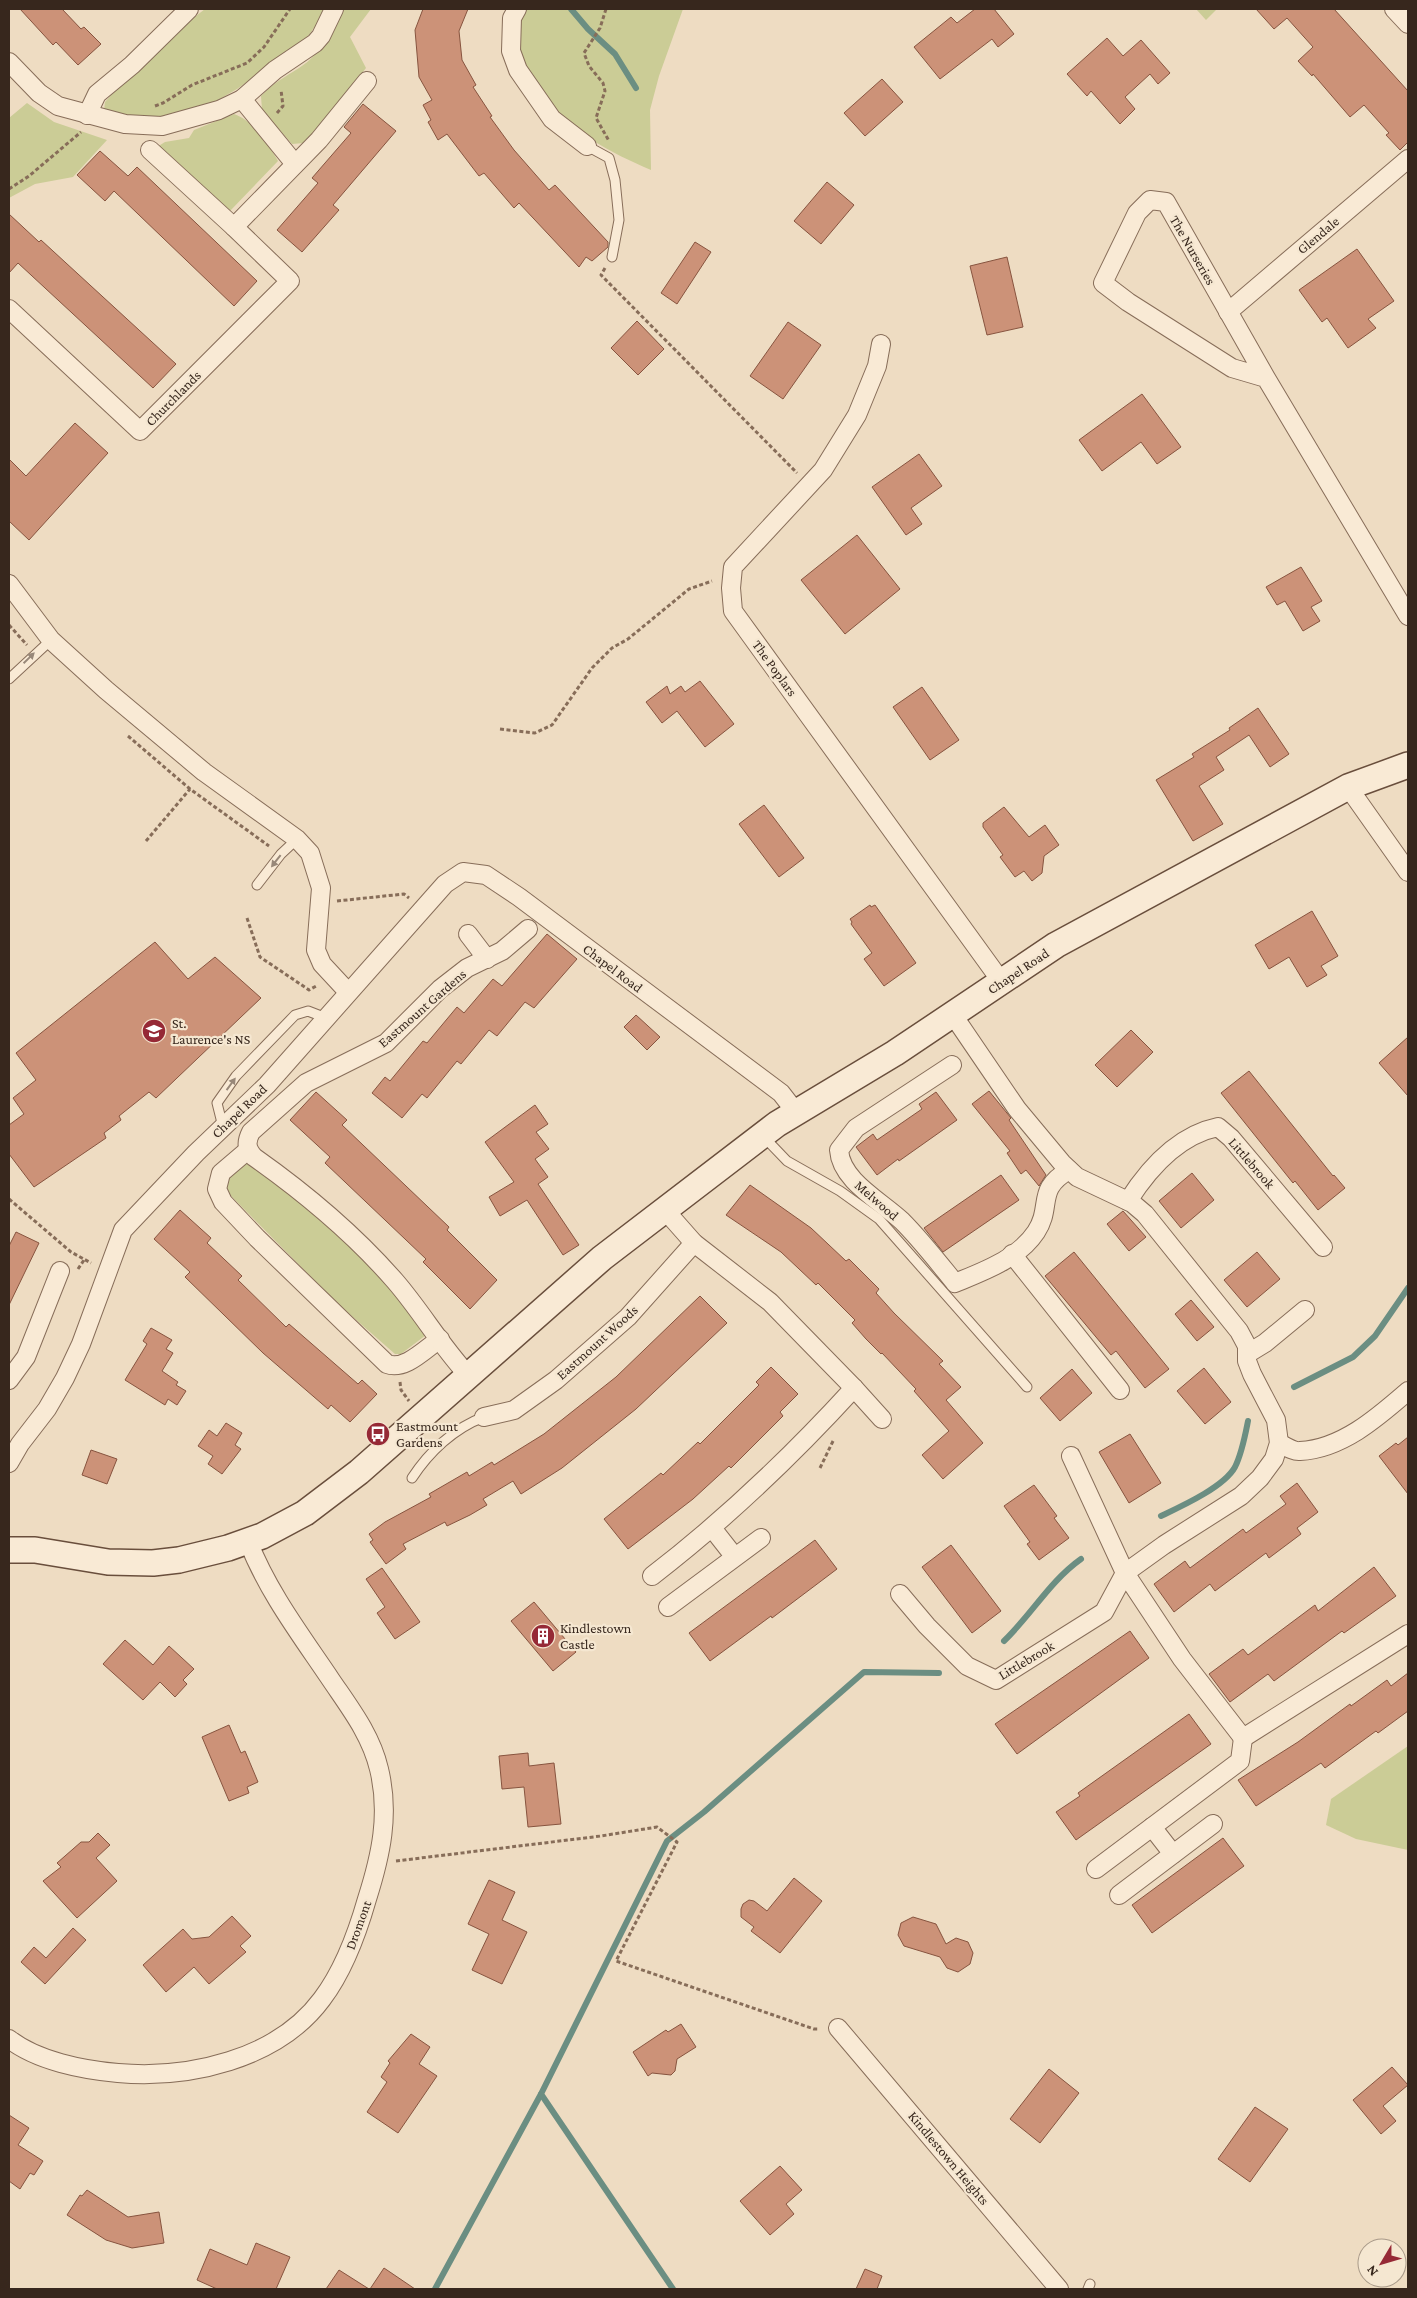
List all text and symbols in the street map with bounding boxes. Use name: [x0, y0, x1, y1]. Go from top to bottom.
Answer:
street label: The Nurseries: [1167, 213, 1219, 287]
street label: Glendale: [1294, 213, 1342, 257]
street label: Churchlands: [142, 367, 204, 429]
street label: The Poplars: [749, 637, 801, 699]
one-way arrow: [23, 652, 35, 664]
one-way arrow: [270, 854, 281, 867]
street label: Chapel Road: [580, 940, 646, 996]
street label: Chapel Road: [984, 944, 1052, 997]
street label: Eastmount Gardens: [375, 965, 469, 1051]
place label: St. Laurence's NS: [172, 1015, 251, 1047]
school or university icon: St. Laurence's NS: [141, 1018, 167, 1044]
one-way arrow: [226, 1077, 236, 1091]
street label: Chapel Road: [208, 1080, 270, 1141]
street label: Littlebrook: [1226, 1134, 1279, 1192]
street label: Melwood: [852, 1177, 903, 1224]
street label: Eastmount Woods: [553, 1301, 641, 1383]
place label: Eastmount Gardens: [396, 1418, 458, 1450]
bus stop icon: Eastmount Gardens: [365, 1421, 391, 1447]
place label: Kindlestown Castle: [560, 1620, 632, 1652]
building icon: Kindlestown Castle: [530, 1623, 556, 1649]
street label: Littlebrook: [995, 1637, 1057, 1683]
street label: Dromont: [342, 1898, 374, 1952]
street label: Kindlestown Heights: [905, 2108, 993, 2208]
north arrow: [1357, 2238, 1407, 2288]
text: N: [1362, 2262, 1381, 2280]

